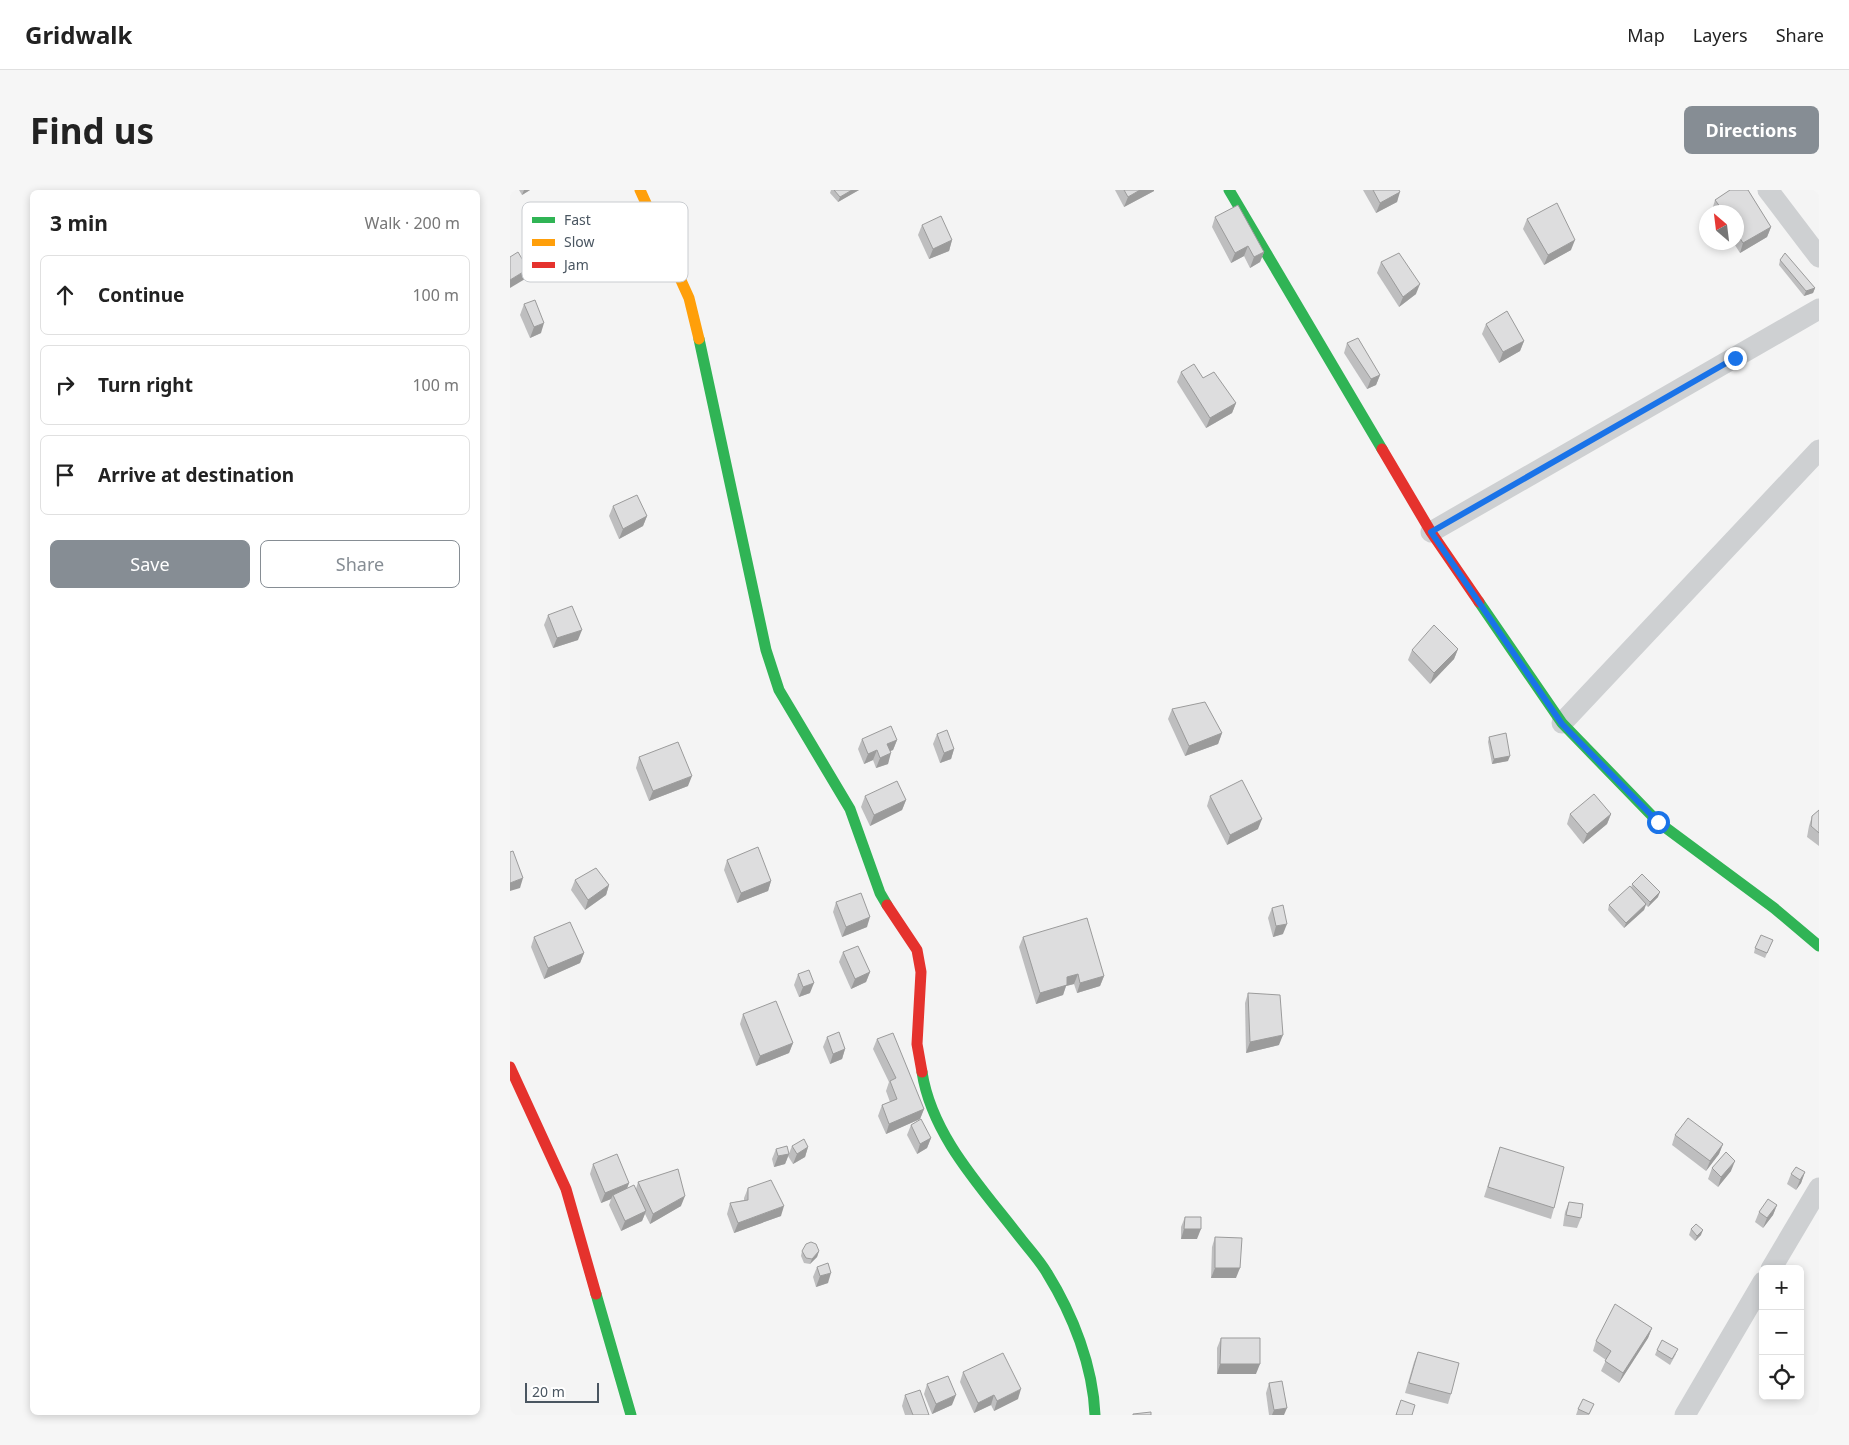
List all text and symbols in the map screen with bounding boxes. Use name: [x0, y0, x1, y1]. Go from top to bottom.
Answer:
text: Gridwalk: [25, 18, 132, 51]
text: Map: [1627, 23, 1665, 47]
text: Layers: [1693, 23, 1748, 47]
text: Share: [1776, 23, 1824, 47]
button: Directions: [1684, 106, 1819, 154]
text: Find us: [30, 107, 154, 154]
legend: [522, 202, 688, 282]
north arrow: [1699, 205, 1744, 250]
text: 3 min: [50, 209, 108, 237]
text: Fast: [564, 210, 591, 229]
text: Walk · 200 m: [365, 212, 460, 234]
text: Slow: [564, 232, 595, 251]
text: Jam: [562, 255, 589, 274]
icon: ahead: [51, 281, 79, 309]
text: Continue: [98, 282, 184, 308]
text: 100 m: [412, 284, 459, 306]
route end: [1724, 347, 1747, 370]
icon: right: [51, 371, 79, 399]
text: Turn right: [98, 372, 193, 398]
text: 100 m: [412, 374, 459, 396]
icon: arrive: [51, 461, 79, 489]
text: Arrive at destination: [98, 462, 294, 488]
button: Save: [50, 540, 250, 588]
button: Share: [260, 540, 460, 588]
route start: [1647, 811, 1670, 834]
map controls: [1759, 1265, 1804, 1400]
button: +: [1759, 1265, 1804, 1310]
button: −: [1759, 1310, 1804, 1355]
button: locate: [1759, 1355, 1804, 1400]
scale bar: [525, 1380, 599, 1403]
text: 20 m: [532, 1382, 565, 1401]

